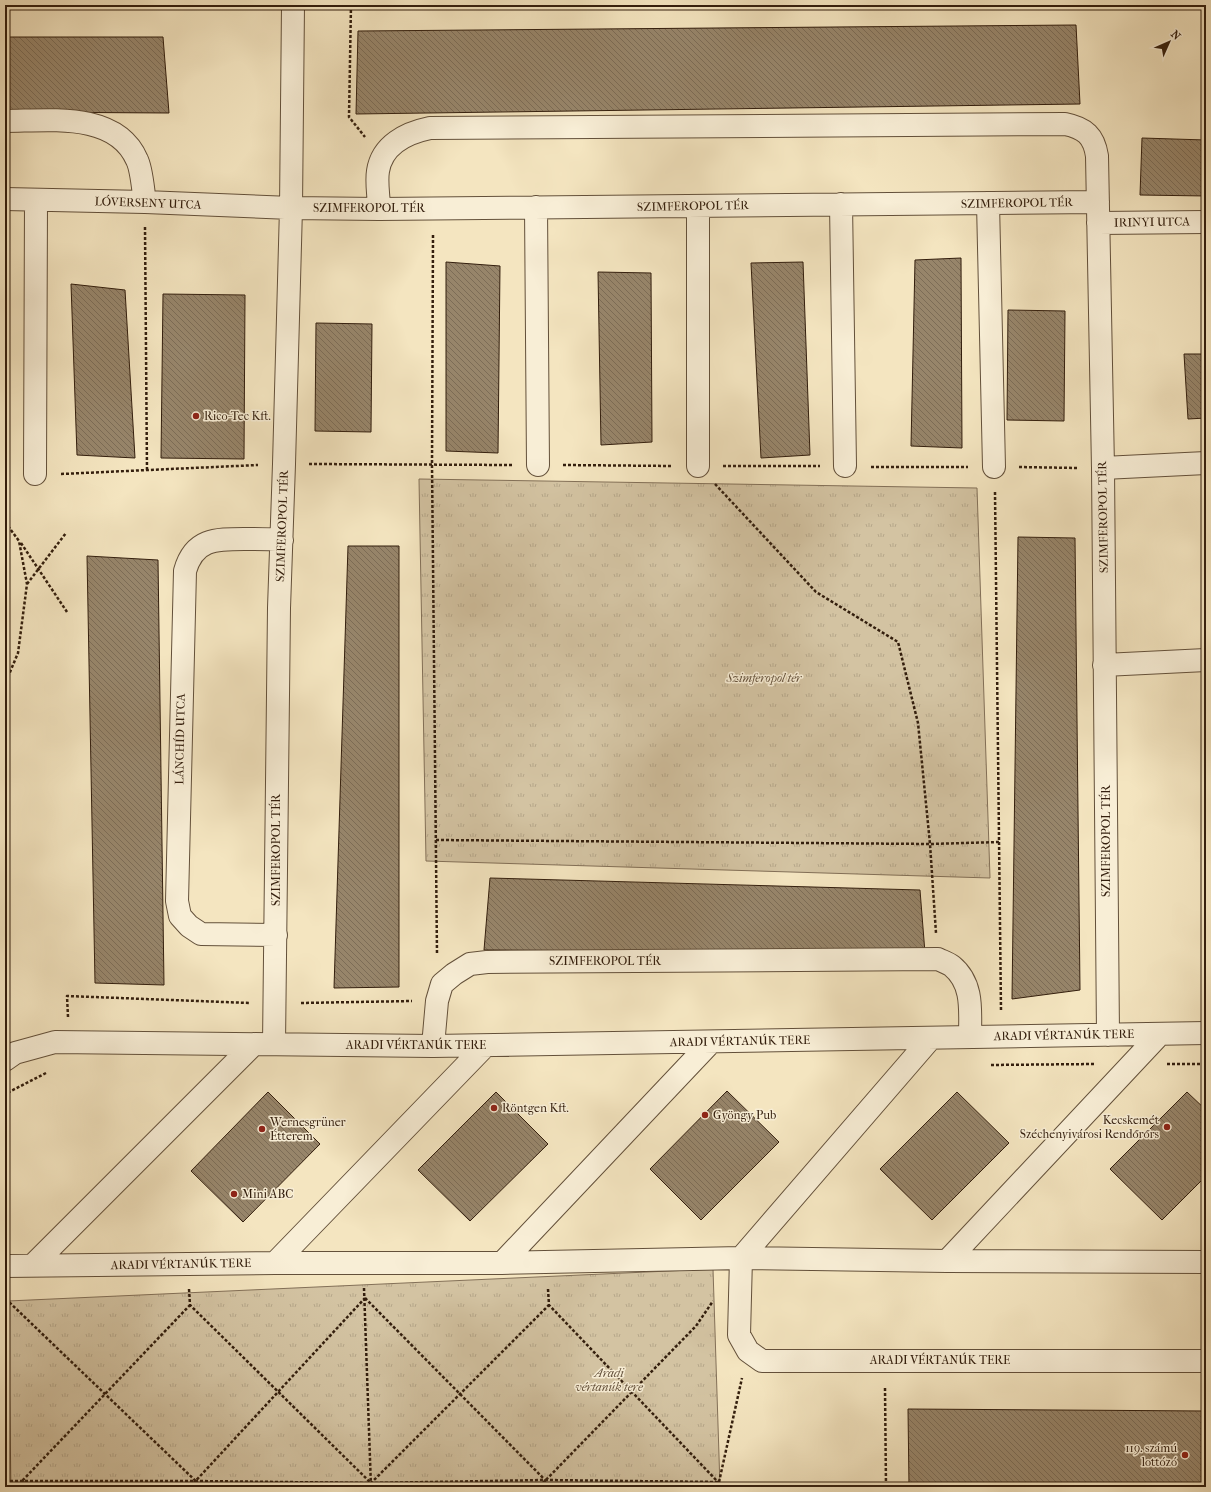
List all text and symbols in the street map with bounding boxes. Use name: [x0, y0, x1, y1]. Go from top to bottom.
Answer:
north arrow: [1149, 22, 1189, 62]
text: N: [1168, 28, 1184, 43]
street label: LÓVERSENY UTCA: [94, 193, 202, 212]
street label: SZIMFEROPOL TÉR: [961, 194, 1074, 211]
street label: SZIMFEROPOL TÉR: [637, 197, 750, 214]
street label: SZIMFEROPOL TÉR: [313, 200, 426, 215]
street label: IRINYI UTCA: [1114, 214, 1190, 230]
place label: Rico-Tec Kft.: [204, 409, 271, 423]
marker: Rico-Tec Kft.: [191, 411, 201, 421]
street label: SZIMFEROPOL TÉR: [1094, 460, 1111, 573]
street label: SZIMFEROPOL TÉR: [272, 468, 291, 582]
park label: Szimferopol tér: [726, 671, 803, 685]
street label: LÁNCHÍD UTCA: [171, 693, 188, 785]
street label: SZIMFEROPOL TÉR: [1098, 784, 1113, 897]
street label: SZIMFEROPOL TÉR: [268, 793, 283, 906]
street label: SZIMFEROPOL TÉR: [549, 953, 662, 968]
street label: ARADI VÉRTANÚK TERE: [993, 1026, 1134, 1043]
street label: ARADI VÉRTANÚK TERE: [669, 1032, 810, 1049]
street label: ARADI VÉRTANÚK TERE: [345, 1037, 486, 1052]
place label: Röntgen Kft.: [502, 1101, 569, 1115]
marker: Röntgen Kft.: [489, 1103, 499, 1113]
place label: Gyöngy Pub: [713, 1108, 776, 1122]
marker: Gyöngy Pub: [700, 1110, 710, 1120]
place label: Kecskemét Széchenyivárosi Rendőrőrs: [1020, 1113, 1160, 1141]
place label: Wernesgrüner Étterem: [269, 1115, 347, 1143]
marker: Kecskemét Széchenyivárosi Rendőrőrs: [1162, 1122, 1172, 1132]
marker: Wernesgrüner Étterem: [257, 1124, 267, 1134]
place label: Mini ABC: [242, 1187, 293, 1201]
marker: Mini ABC: [229, 1189, 239, 1199]
street label: ARADI VÉRTANÚK TERE: [110, 1255, 251, 1272]
street label: ARADI VÉRTANÚK TERE: [869, 1352, 1010, 1367]
park label: Aradi vértanúk tere: [575, 1366, 644, 1394]
place label: 119. számú lottózó: [1125, 1441, 1177, 1469]
marker: 119. számú lottózó: [1180, 1450, 1190, 1460]

